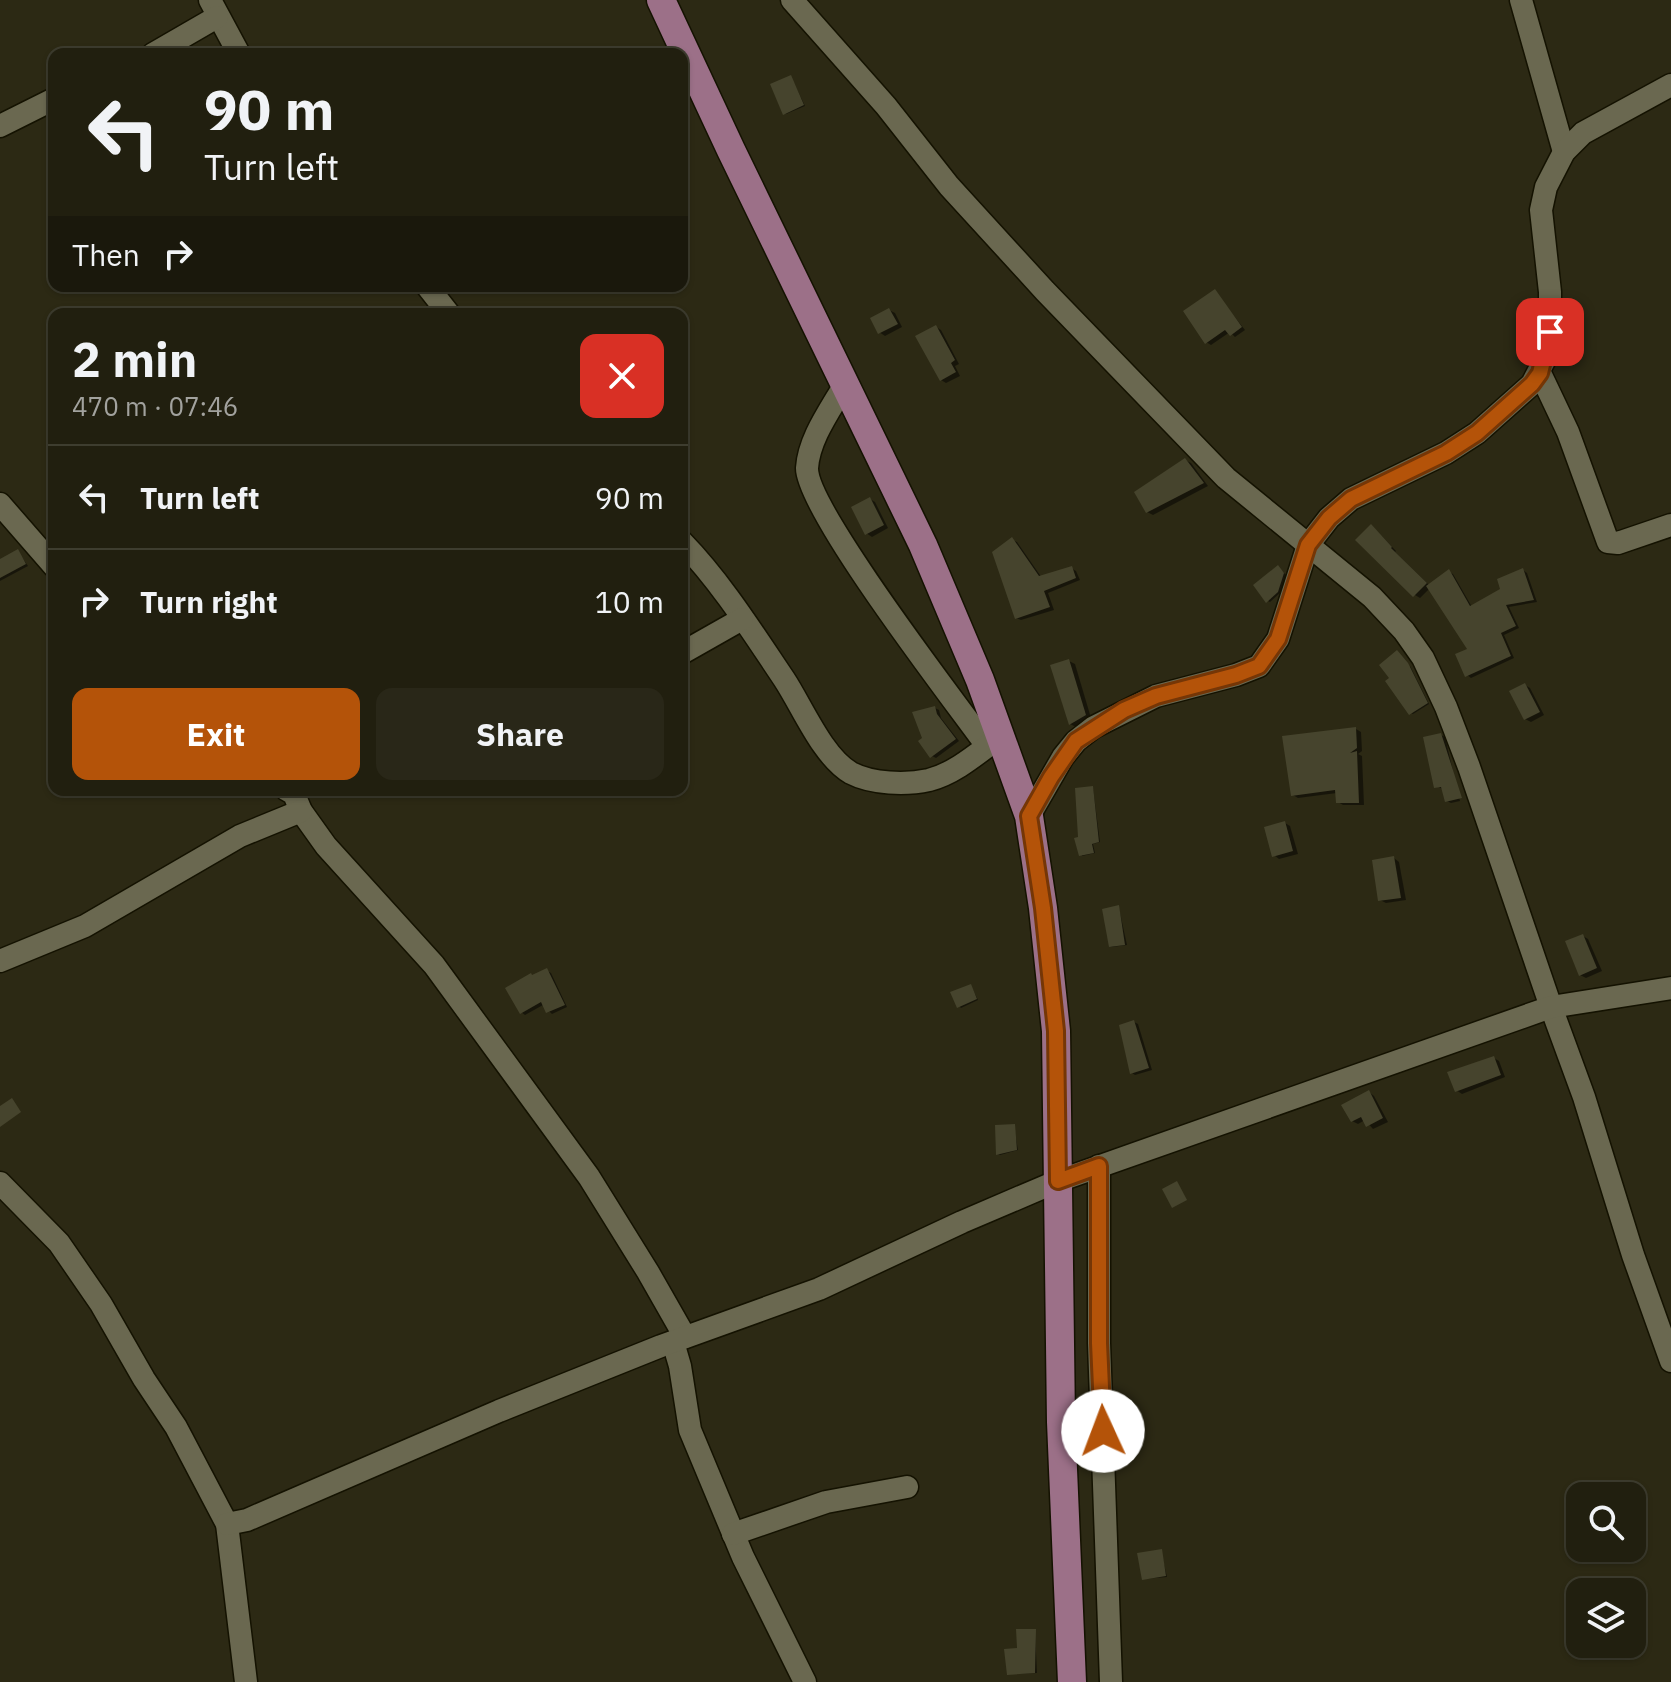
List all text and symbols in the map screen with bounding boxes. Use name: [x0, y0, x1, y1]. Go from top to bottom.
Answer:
text: 90 m: [204, 73, 334, 145]
icon: left: [72, 80, 176, 184]
text: Turn left: [204, 143, 339, 190]
icon: right: [156, 232, 200, 276]
text: Then: [72, 235, 140, 274]
pin: [1516, 298, 1584, 366]
icon: arrive: [1528, 310, 1572, 354]
text: 2 min: [72, 328, 197, 390]
button: close: [580, 334, 664, 418]
text: 470 m · 07:46: [72, 389, 238, 423]
icon: left: [72, 475, 116, 519]
text: Turn left: [140, 478, 259, 517]
text: 90 m: [595, 478, 664, 517]
icon: right: [72, 579, 116, 623]
text: Turn right: [140, 582, 278, 621]
text: 10 m: [595, 582, 664, 621]
button: Exit: [72, 688, 360, 780]
button: Share: [376, 688, 664, 780]
position arrow: [1061, 1389, 1145, 1473]
map controls: [1566, 1482, 1646, 1658]
button: search: [1566, 1482, 1646, 1562]
button: layers: [1566, 1578, 1646, 1658]

